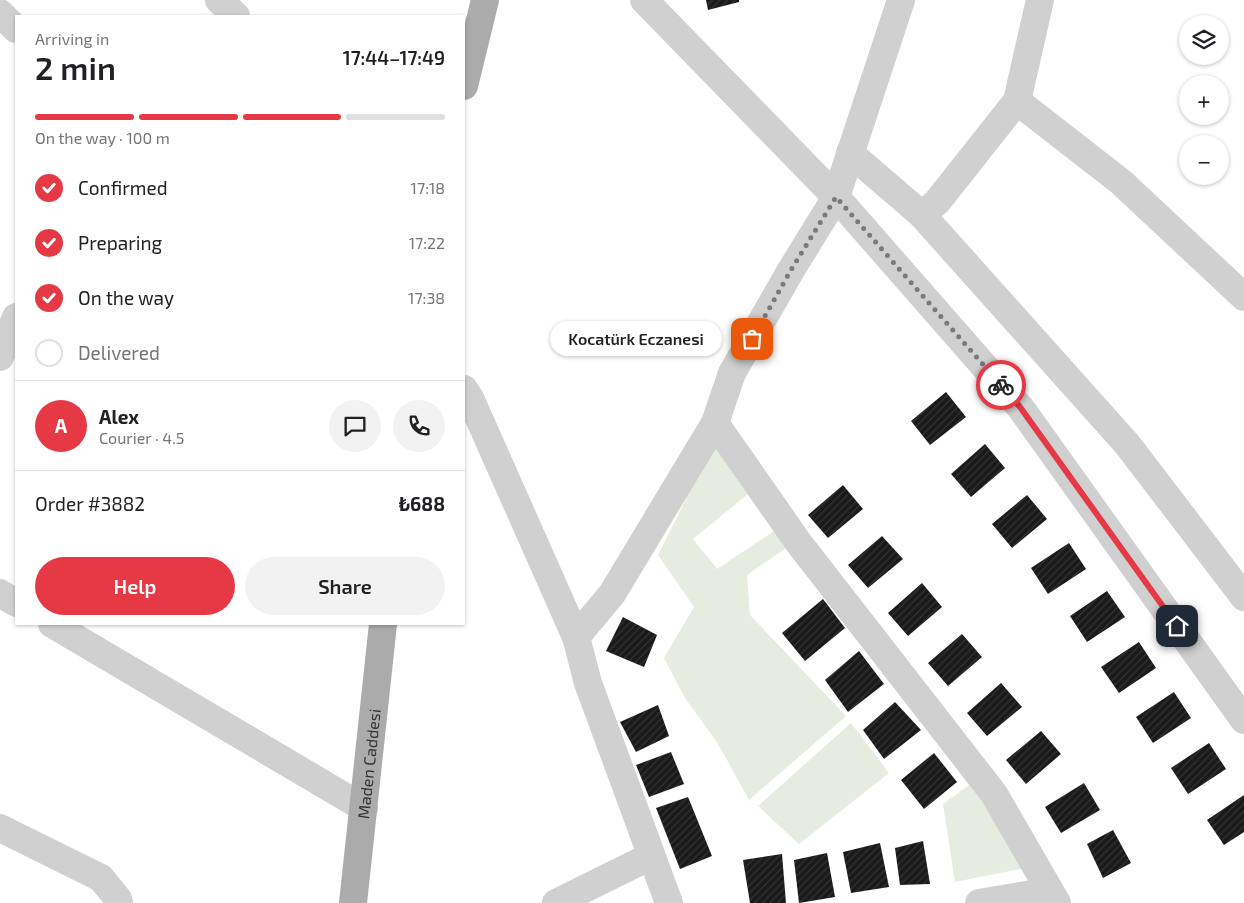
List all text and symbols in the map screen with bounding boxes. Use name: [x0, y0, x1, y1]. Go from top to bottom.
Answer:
map controls: [1179, 15, 1229, 185]
button: layers: [1179, 15, 1229, 65]
text: Arriving in: [35, 29, 109, 48]
text: 17:44–17:49: [343, 46, 445, 69]
text: 2 min: [35, 48, 116, 86]
button: +: [1179, 75, 1229, 125]
text: On the way · 100 m: [35, 128, 170, 147]
button: −: [1179, 135, 1229, 185]
icon: check: [35, 174, 63, 202]
text: Confirmed: [78, 176, 168, 199]
text: 17:18: [411, 178, 445, 197]
icon: check: [35, 229, 63, 257]
text: Preparing: [78, 231, 162, 254]
text: 17:22: [409, 233, 445, 252]
icon: check: [35, 284, 63, 312]
text: On the way: [78, 286, 174, 309]
text: 17:38: [408, 288, 445, 307]
pin: [731, 318, 773, 360]
callout: Kocatürk Eczanesi: [550, 322, 722, 356]
icon: bag: [738, 325, 766, 353]
text: Kocatürk Eczanesi: [568, 329, 704, 348]
text: Delivered: [78, 341, 160, 364]
courier: [976, 360, 1026, 410]
icon: bike: [987, 371, 1015, 399]
button: chat: [329, 400, 381, 452]
button: phone: [393, 400, 445, 452]
text: Alex: [99, 405, 139, 428]
text: A: [55, 414, 67, 437]
text: Courier · 4.5: [99, 428, 184, 447]
text: Order #3882: [35, 492, 145, 515]
text: ₺688: [399, 492, 445, 515]
button: Help: [35, 557, 235, 615]
button: Share: [245, 557, 445, 615]
pin: [1156, 605, 1198, 647]
icon: home: [1163, 612, 1191, 640]
street label: Maden Caddesi: [353, 708, 383, 820]

